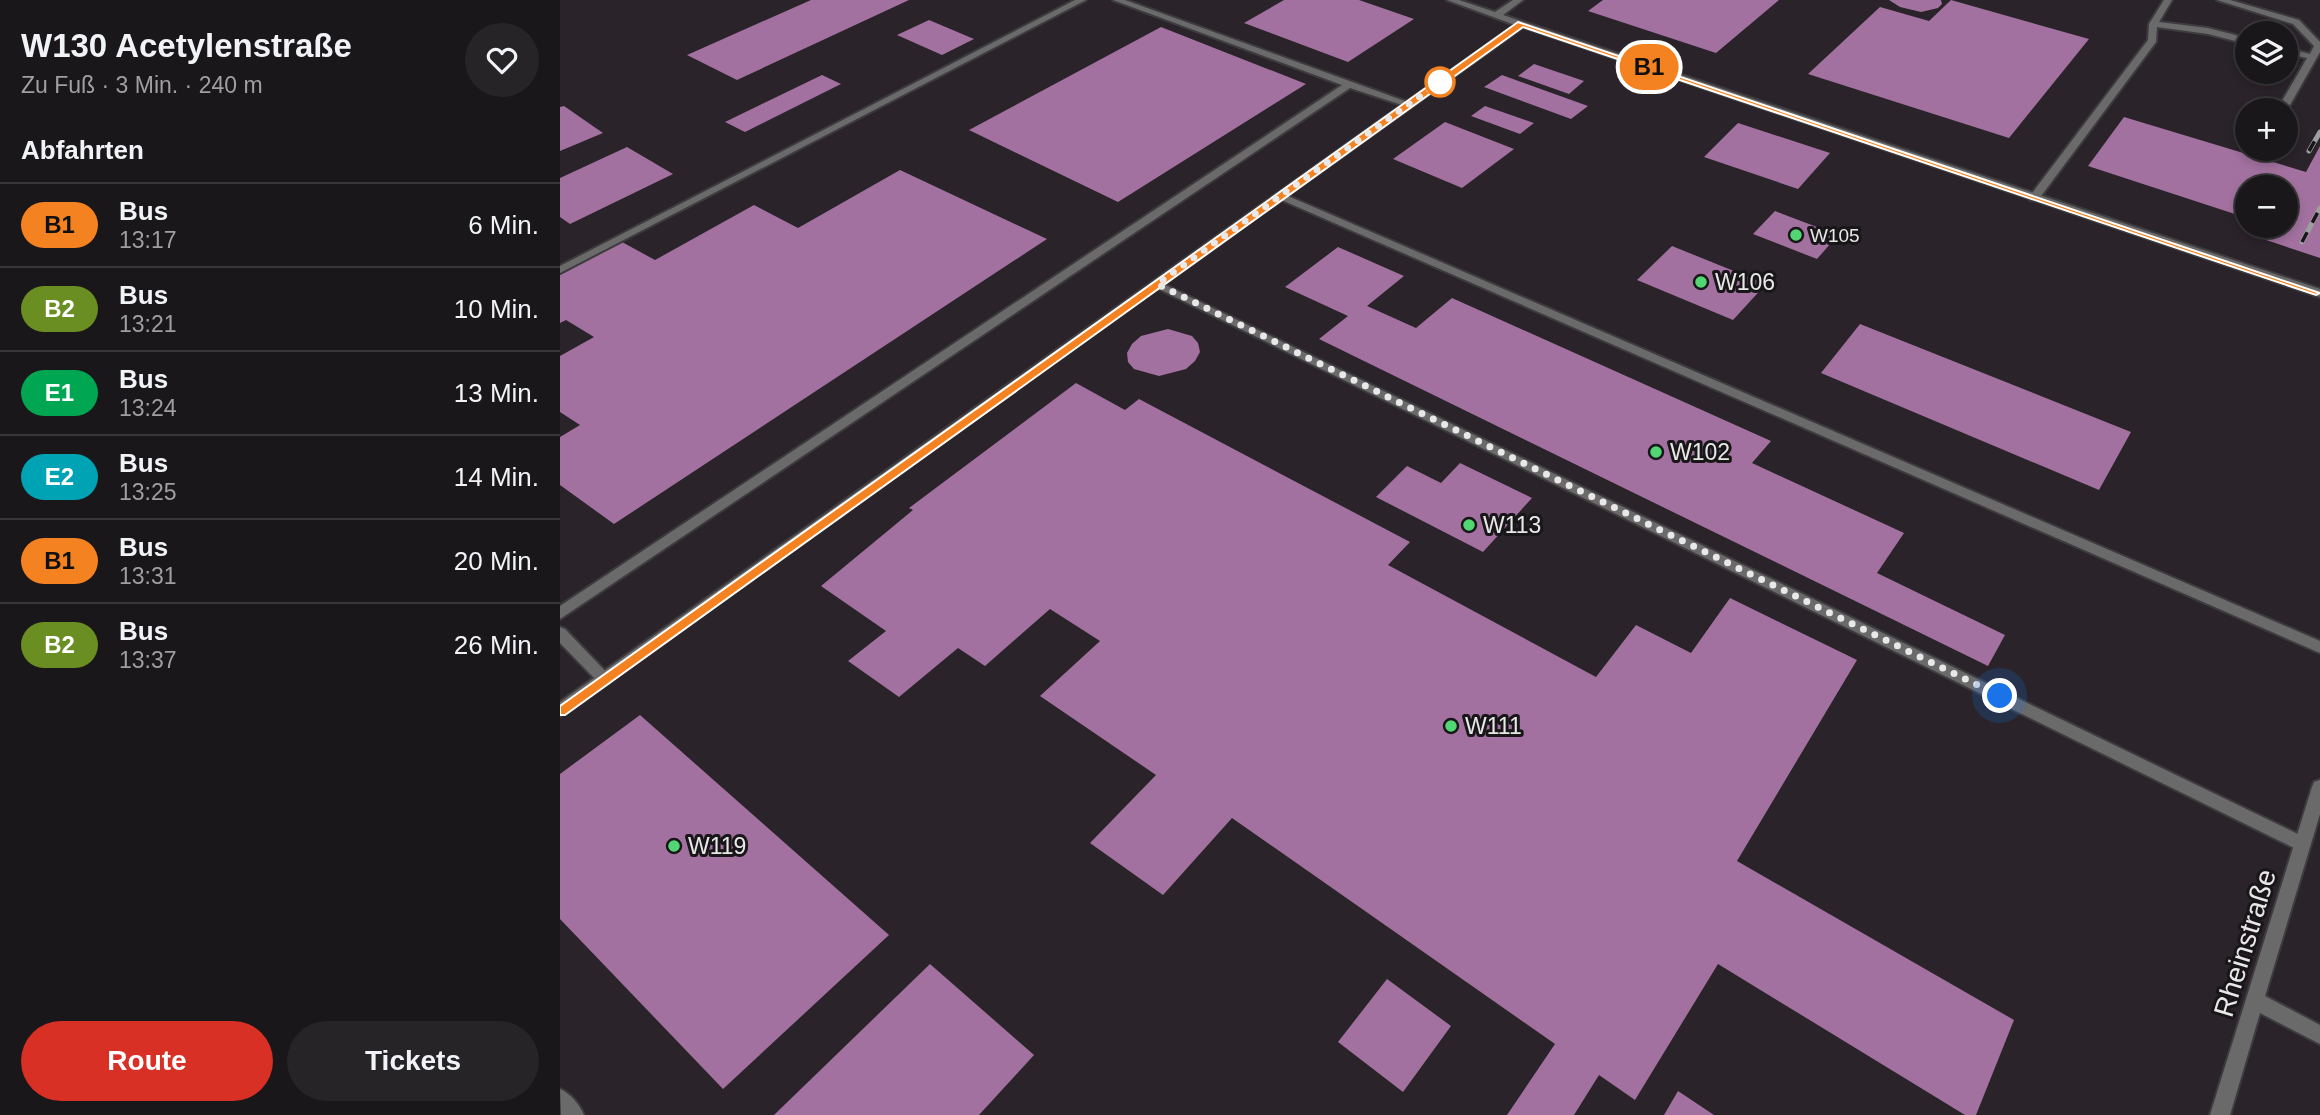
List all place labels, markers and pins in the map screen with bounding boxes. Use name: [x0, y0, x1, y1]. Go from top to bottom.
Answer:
unlabelled marker: [1425, 67, 1455, 97]
place label: W105: [1810, 225, 1860, 246]
marker: W105: [1788, 227, 1804, 243]
place label: W106: [1715, 269, 1775, 295]
marker: W106: [1693, 274, 1709, 290]
place label: W102: [1670, 439, 1730, 465]
marker: W102: [1648, 444, 1664, 460]
place label: W113: [1483, 512, 1541, 538]
marker: W113: [1461, 517, 1477, 533]
place label: W111: [1465, 713, 1522, 739]
marker: W111: [1443, 718, 1459, 734]
place label: W119: [688, 833, 746, 859]
marker: W119: [666, 838, 682, 854]

